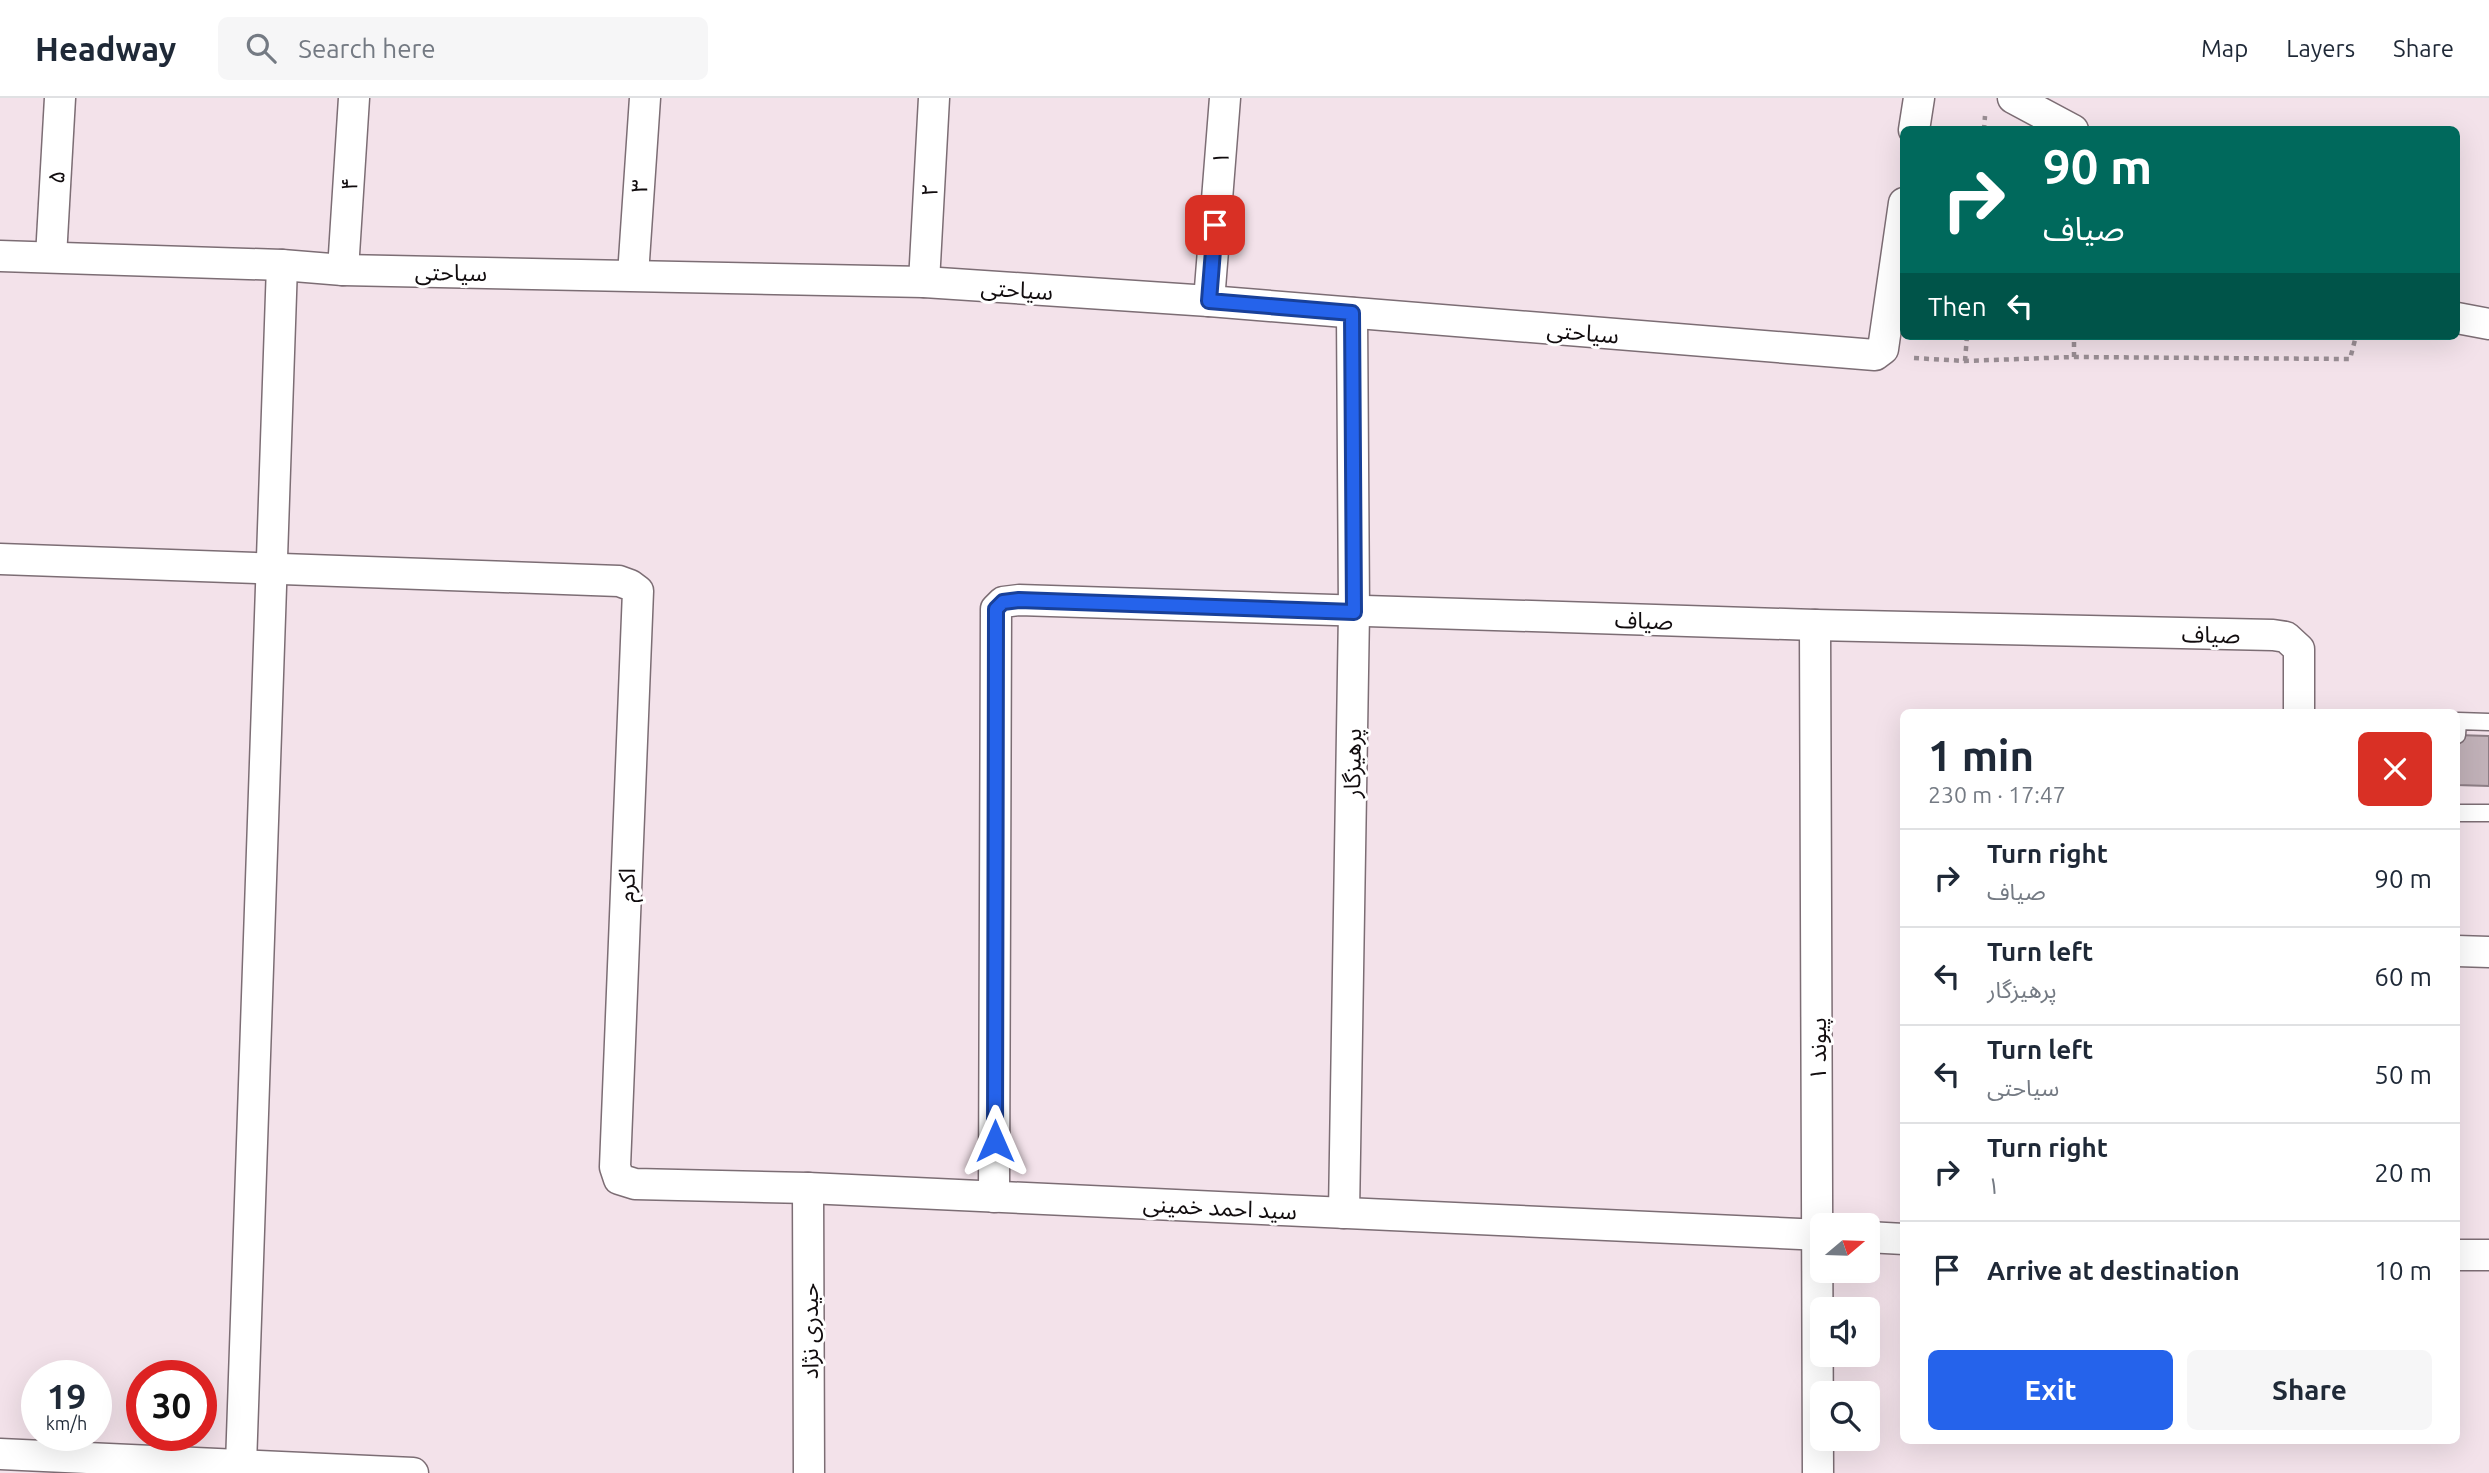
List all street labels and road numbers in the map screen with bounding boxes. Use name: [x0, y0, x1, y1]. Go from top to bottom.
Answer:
street label: ۱: [1207, 150, 1233, 166]
street label: ۵: [43, 170, 69, 184]
street label: ۴: [336, 177, 362, 191]
street label: ۳: [626, 179, 652, 193]
street label: ۲: [916, 183, 942, 197]
street label: سیاحتی: [415, 259, 487, 286]
street label: سیاحتی: [980, 274, 1054, 305]
street label: سیاحتی: [1546, 316, 1620, 349]
street label: صیاف: [1614, 606, 1674, 634]
street label: صیاف: [2181, 621, 2241, 647]
street label: پرهیزگار: [1339, 728, 1368, 799]
street label: اکرم: [613, 867, 645, 903]
street label: پیوند ۱: [1805, 1017, 1833, 1081]
street label: سید احمد خمینی: [1142, 1190, 1298, 1225]
street label: حیدری نژاد: [797, 1283, 824, 1379]

